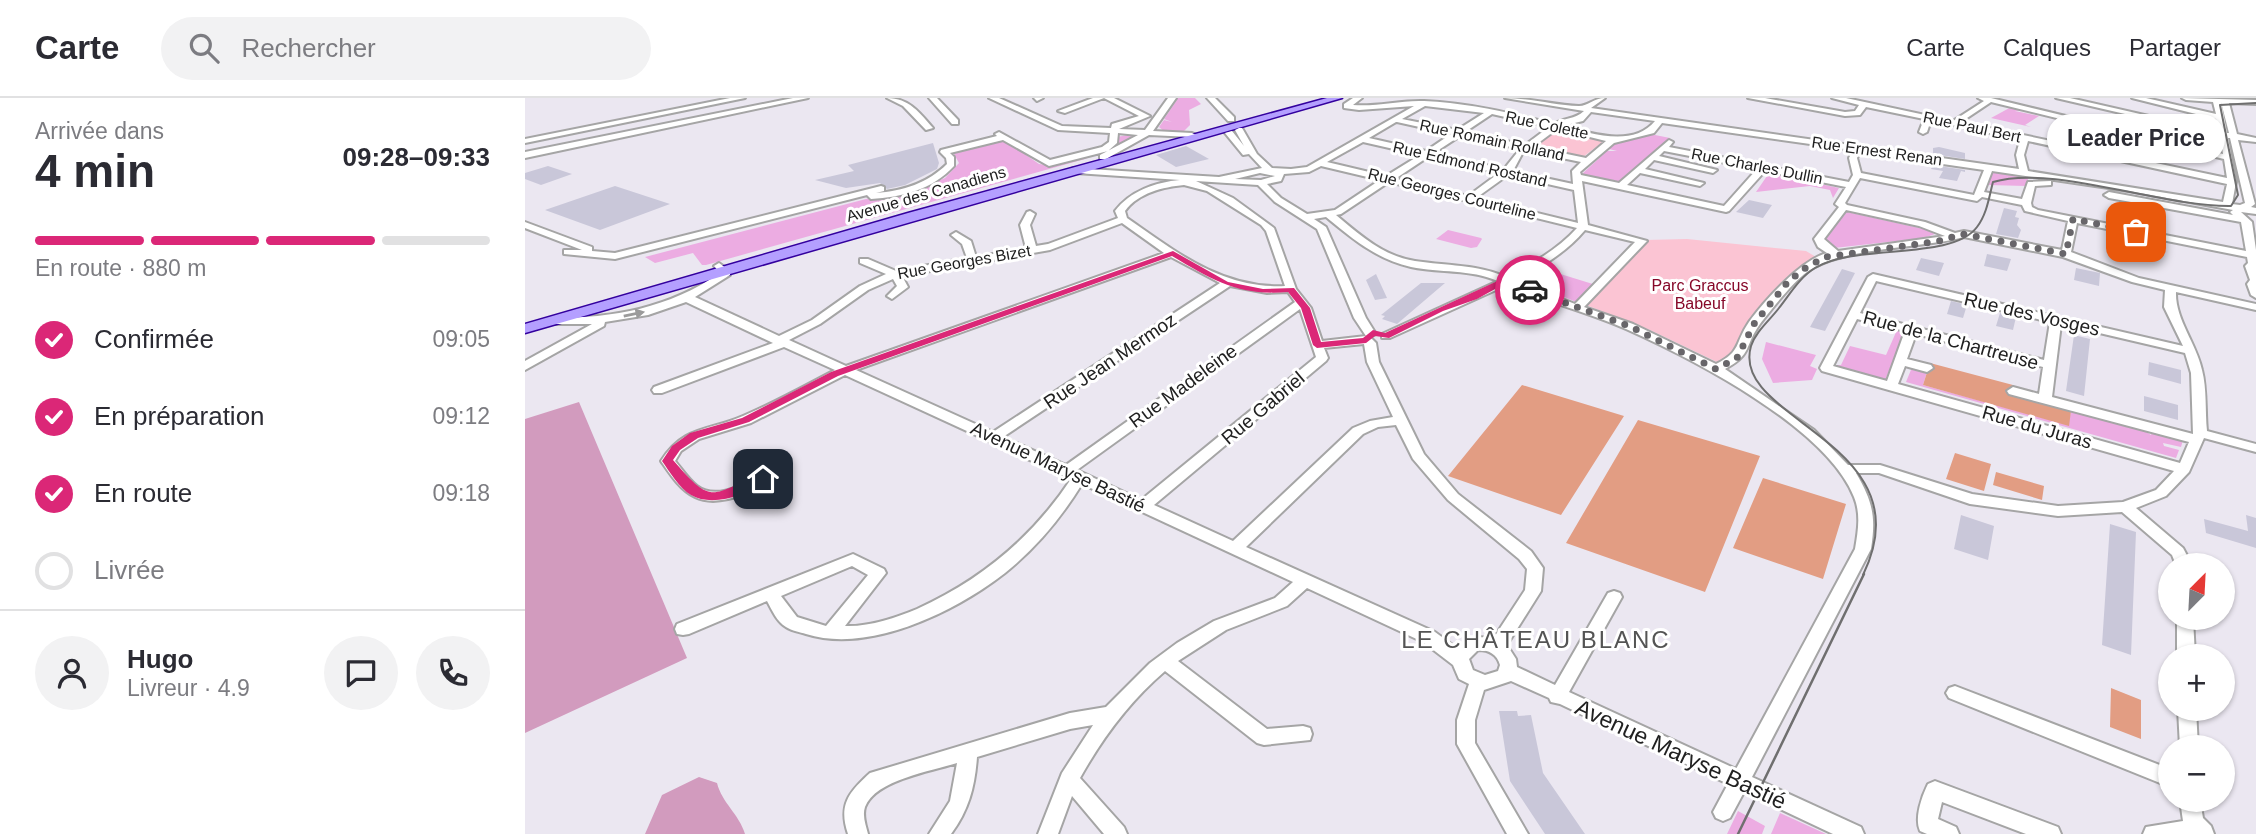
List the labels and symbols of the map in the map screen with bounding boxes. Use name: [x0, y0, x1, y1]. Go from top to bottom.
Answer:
street label: Rue Colette: [1504, 108, 1590, 142]
street label: Rue Paul Bert: [1922, 108, 2023, 146]
callout: Leader Price: [2047, 113, 2225, 162]
street label: Rue Romain Rolland: [1418, 116, 1566, 164]
street label: Rue Ernest Renan: [1811, 133, 1943, 169]
street label: Rue Edmond Rostand: [1391, 138, 1549, 190]
street label: Rue Charles Dullin: [1690, 145, 1824, 187]
street label: Avenue des Canadiens: [844, 163, 1008, 225]
street label: Rue Georges Courteline: [1366, 165, 1538, 223]
pin: [2106, 202, 2166, 262]
street label: Rue Georges Bizet: [896, 242, 1033, 282]
courier: [1495, 255, 1565, 325]
park label: Parc Graccus Babeuf: [1652, 277, 1748, 312]
street label: Rue des Vosges: [1962, 288, 2102, 340]
street label: Rue de la Chartreuse: [1861, 306, 2041, 374]
one-way arrow: [623, 309, 645, 320]
street label: Rue Jean Mermoz: [1040, 309, 1180, 413]
street label: Rue Madeleine: [1125, 340, 1241, 432]
street label: Rue Gabriel: [1217, 367, 1309, 449]
street label: Rue du Juras: [1980, 401, 2094, 453]
street label: Avenue Maryse Bastié: [968, 417, 1148, 517]
pin: [733, 449, 793, 509]
north arrow: [2158, 553, 2235, 630]
district label: LE CHÂTEAU BLANC: [1401, 626, 1671, 653]
street label: Avenue Maryse Bastié: [1571, 694, 1791, 814]

